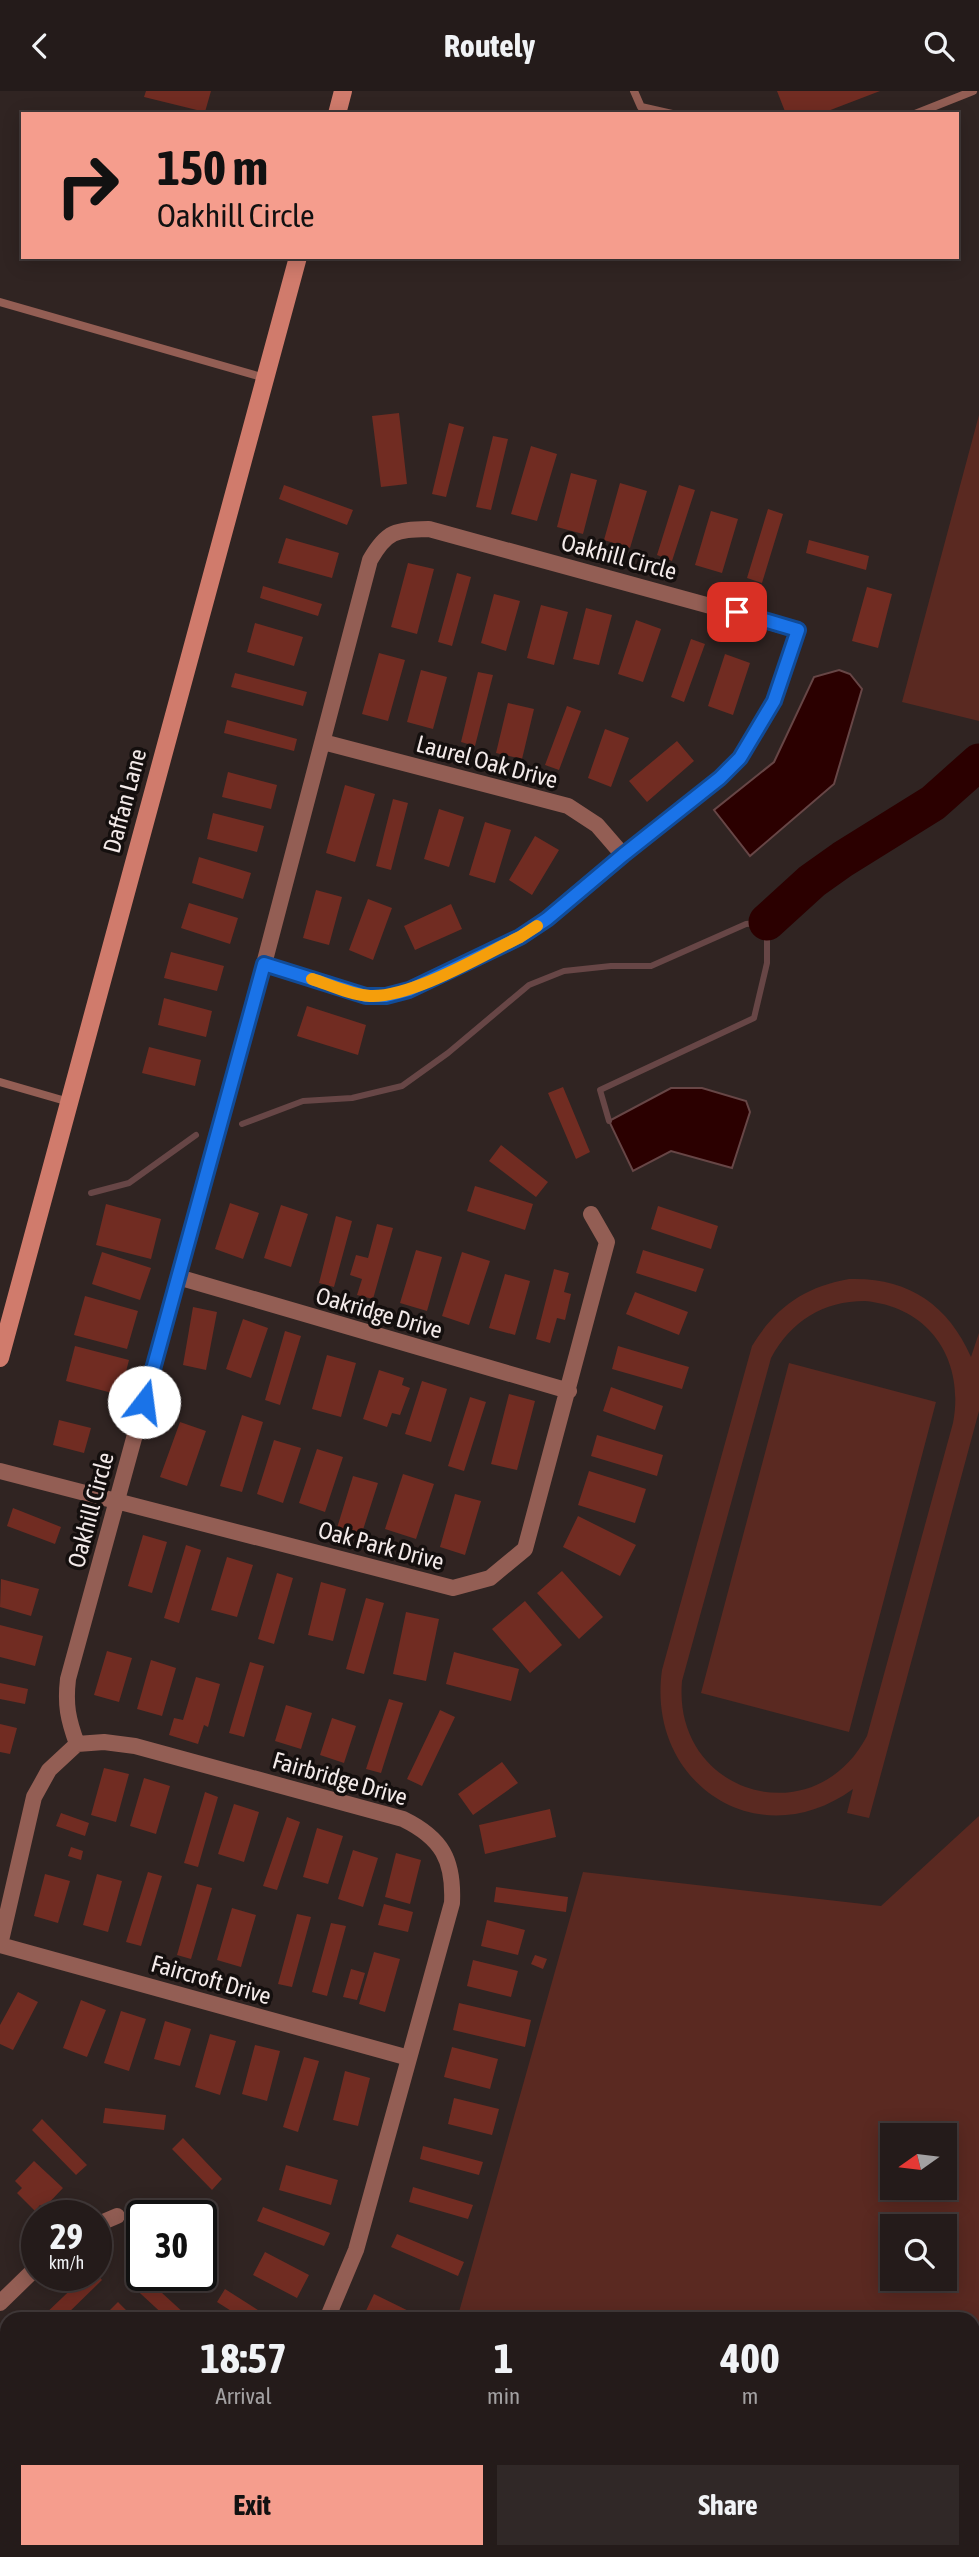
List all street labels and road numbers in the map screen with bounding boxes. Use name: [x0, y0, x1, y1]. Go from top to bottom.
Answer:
street label: Oakhill Circle: [559, 528, 680, 585]
street label: Laurel Oak Drive: [413, 730, 561, 793]
street label: Daffan Lane: [98, 746, 151, 856]
street label: Oakridge Drive: [313, 1282, 445, 1343]
street label: Oakhill Circle: [62, 1449, 119, 1570]
street label: Oak Park Drive: [315, 1516, 447, 1575]
street label: Fairbridge Drive: [270, 1746, 411, 1811]
street label: Faircroft Drive: [148, 1950, 274, 2010]

